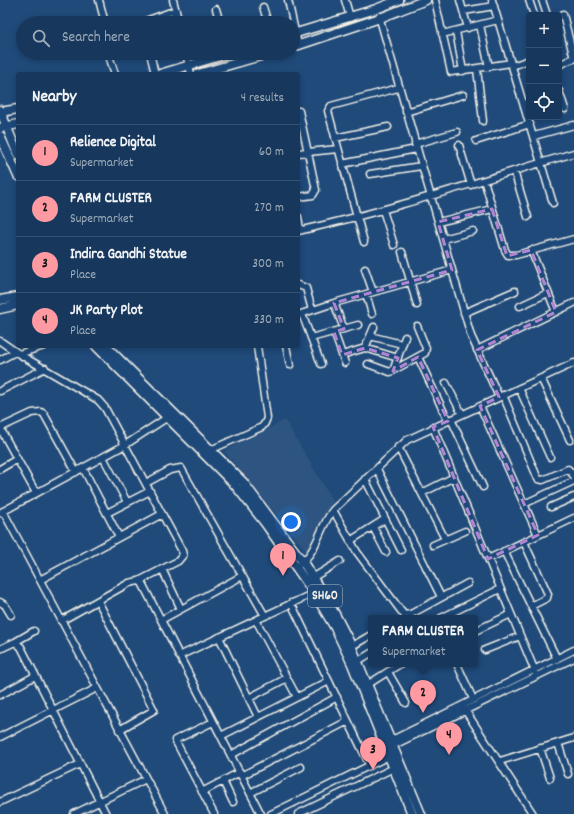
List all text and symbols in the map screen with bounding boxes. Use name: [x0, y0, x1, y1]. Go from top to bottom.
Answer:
map controls: [526, 12, 562, 120]
button: +: [526, 12, 562, 48]
search box: [16, 16, 300, 60]
icon: search: [30, 27, 52, 49]
text: Search here: [62, 27, 130, 49]
button: −: [526, 48, 562, 84]
button: locate: [526, 84, 562, 120]
text: Nearby: [32, 86, 76, 110]
text: 4 results: [241, 89, 284, 108]
text: Relience Digital: [70, 132, 156, 154]
text: 1: [44, 143, 46, 162]
text: 60 m: [259, 143, 284, 162]
text: Supermarket: [70, 154, 134, 173]
text: FARM CLUSTER: [70, 188, 152, 210]
text: 2: [42, 199, 48, 218]
text: 270 m: [254, 199, 284, 218]
text: Supermarket: [70, 210, 134, 229]
text: Indira Gandhi Statue: [70, 244, 187, 266]
text: 3: [42, 255, 48, 274]
text: 300 m: [252, 255, 284, 274]
text: Place: [70, 266, 96, 285]
text: JK Party Plot: [70, 300, 143, 322]
text: 4: [42, 311, 48, 330]
text: 330 m: [253, 311, 284, 330]
text: Place: [70, 322, 96, 341]
your location: [281, 512, 301, 532]
pin: 1: [270, 543, 296, 576]
road number: SH60: [308, 585, 342, 607]
popup: [368, 615, 478, 667]
text: FARM CLUSTER: [382, 621, 464, 643]
text: Supermarket: [382, 643, 446, 662]
pin: 2: [410, 680, 436, 713]
pin: 4: [436, 722, 462, 755]
pin: 3: [360, 737, 386, 770]

